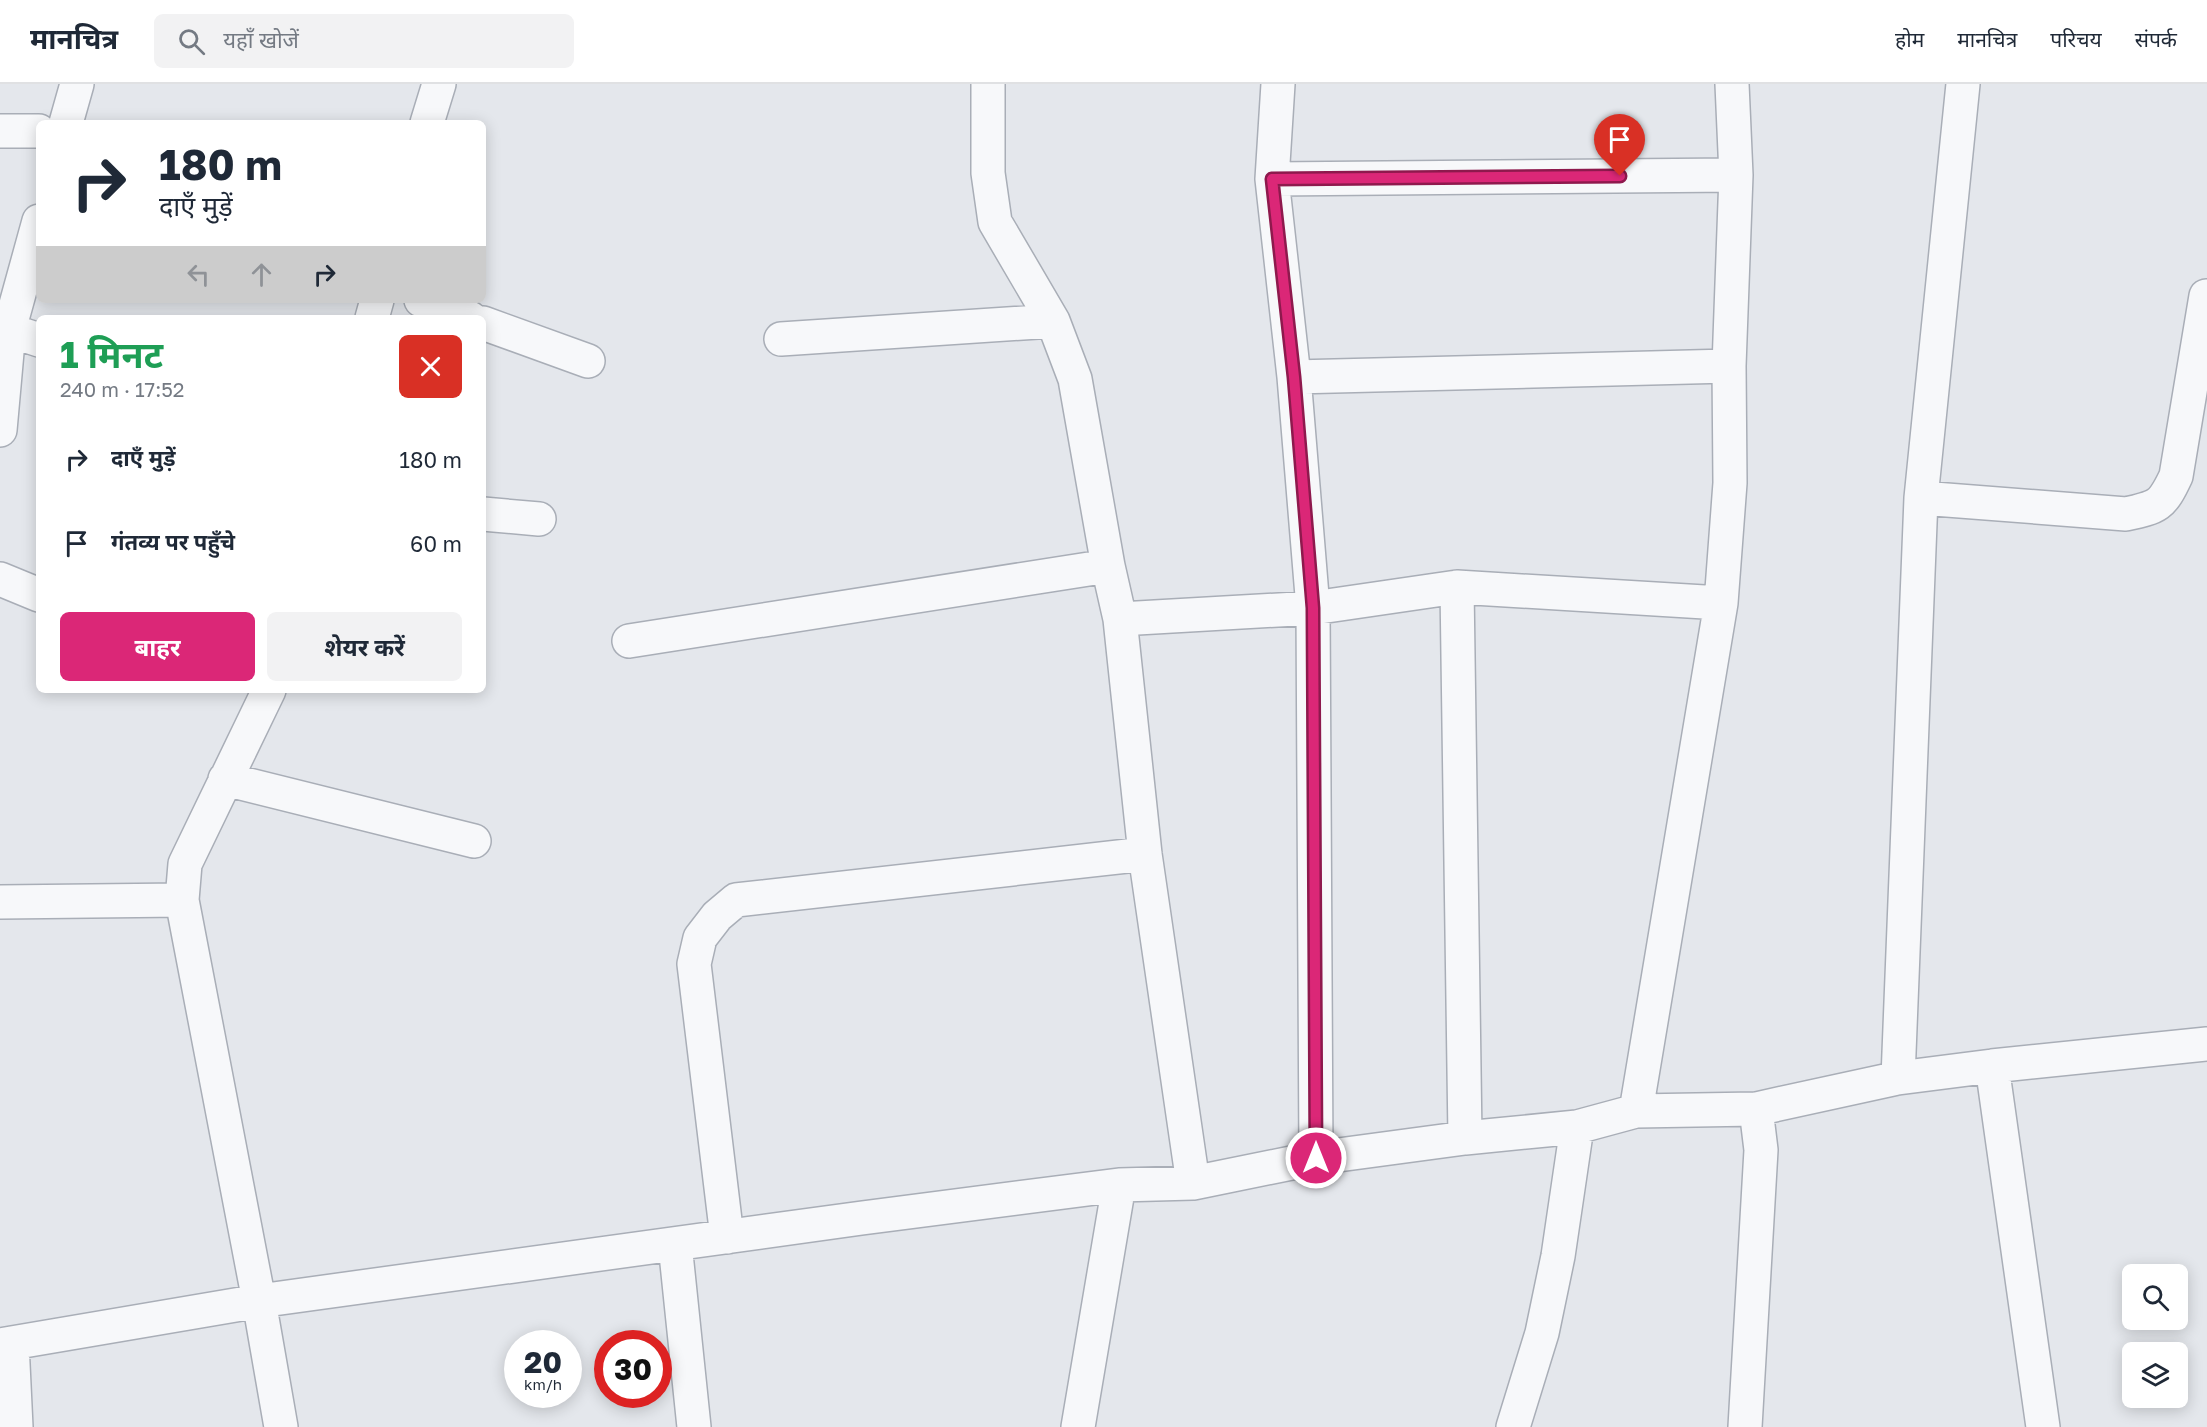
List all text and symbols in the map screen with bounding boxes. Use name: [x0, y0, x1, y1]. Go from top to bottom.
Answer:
search box: [154, 14, 574, 68]
text: मानचित्र: [30, 22, 118, 55]
icon: search: [175, 25, 208, 58]
text: यहाँ खोजें: [223, 26, 299, 53]
text: होम: [1895, 26, 1924, 52]
text: मानचित्र: [1957, 26, 2017, 52]
text: परिचय: [2050, 26, 2102, 52]
text: संपर्क: [2135, 26, 2177, 52]
pin: [1594, 114, 1645, 176]
icon: arrive: [1603, 123, 1636, 156]
text: 180 m: [159, 139, 282, 189]
icon: right: [60, 144, 138, 222]
text: दाएँ मुड़ें: [159, 190, 233, 222]
icon: left: [182, 258, 215, 291]
icon: ahead: [245, 258, 278, 291]
icon: right: [308, 258, 341, 291]
text: 1 मिनट: [60, 333, 163, 376]
button: close: [399, 335, 462, 398]
text: 240 m · 17:52: [60, 377, 184, 401]
icon: right: [60, 443, 93, 476]
text: दाएँ मुड़ें: [111, 444, 176, 471]
text: 180 m: [399, 446, 462, 473]
icon: arrive: [60, 527, 93, 560]
text: गंतव्य पर पहुँचे: [111, 528, 235, 555]
text: 60 m: [410, 530, 462, 557]
button: बाहर: [60, 612, 255, 681]
button: शेयर करें: [267, 612, 462, 681]
position arrow: [1284, 1126, 1348, 1190]
map controls: [2122, 1264, 2188, 1408]
button: search: [2122, 1264, 2188, 1330]
speed limit sign: 30: [594, 1330, 672, 1408]
button: layers: [2122, 1342, 2188, 1408]
text: 20: [524, 1344, 562, 1380]
text: km/h: [524, 1375, 562, 1393]

